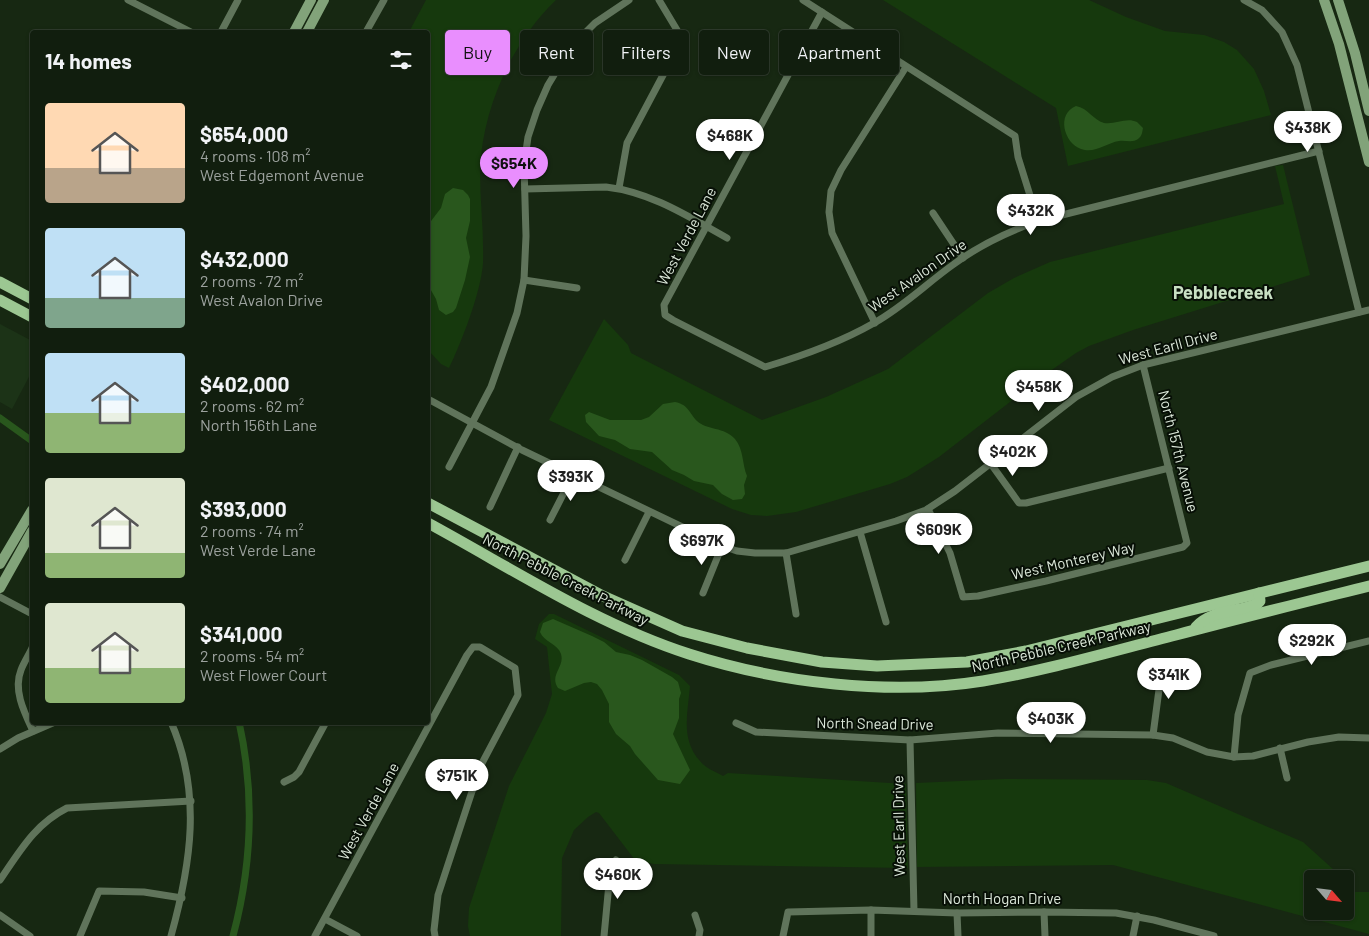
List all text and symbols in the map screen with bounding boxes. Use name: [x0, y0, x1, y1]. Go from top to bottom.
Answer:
chip: Buy: [445, 30, 510, 75]
chip: Rent: [520, 30, 593, 75]
chip: Filters: [603, 30, 689, 75]
chip: New: [699, 30, 769, 75]
chip: Apartment: [779, 30, 899, 75]
icon: filters: [387, 46, 415, 74]
text: 14 homes: [45, 48, 132, 73]
pin: $438K: [1273, 110, 1343, 153]
text: $438K: [1285, 117, 1331, 136]
pin: $468K: [695, 119, 765, 161]
text: $654,000: [200, 121, 288, 146]
icon: home: [85, 123, 145, 183]
text: $468K: [707, 125, 753, 144]
text: 4 rooms · 108 m²: [200, 146, 311, 165]
pin: $654K: [479, 146, 549, 189]
text: $654K: [491, 153, 537, 172]
text: West Edgemont Avenue: [200, 165, 364, 184]
street label: West Verde Lane: [653, 184, 719, 288]
pin: $432K: [996, 194, 1066, 236]
text: $432K: [1008, 200, 1054, 219]
street label: West Avalon Drive: [865, 235, 969, 315]
text: $432,000: [200, 246, 289, 271]
icon: home: [85, 248, 145, 308]
text: 2 rooms · 72 m²: [200, 271, 303, 290]
district label: Pebblecreek: [1173, 281, 1274, 303]
text: West Avalon Drive: [200, 290, 323, 309]
street label: West Earll Drive: [1117, 324, 1219, 368]
pin: $458K: [1004, 370, 1074, 412]
text: $402,000: [200, 371, 289, 396]
icon: home: [85, 373, 145, 433]
text: $458K: [1016, 376, 1062, 395]
street label: North 157th Avenue: [1155, 388, 1203, 514]
text: 2 rooms · 62 m²: [200, 396, 304, 415]
text: North 156th Lane: [200, 415, 317, 434]
pin: $402K: [978, 434, 1048, 477]
text: $402K: [990, 441, 1036, 460]
pin: $393K: [536, 460, 606, 502]
text: $393K: [549, 466, 593, 485]
text: $393,000: [200, 496, 287, 521]
icon: home: [85, 498, 145, 558]
pin: $609K: [904, 512, 974, 555]
text: $609K: [916, 519, 962, 538]
text: 2 rooms · 74 m²: [200, 521, 304, 540]
pin: $697K: [667, 524, 737, 566]
street label: North Pebble Creek Parkway: [480, 529, 652, 629]
text: $697K: [680, 530, 724, 549]
street label: West Monterey Way: [1009, 537, 1137, 583]
text: West Verde Lane: [200, 540, 316, 559]
street label: North Pebble Creek Parkway: [970, 617, 1153, 675]
text: $341,000: [200, 621, 282, 646]
icon: home: [85, 623, 145, 683]
pin: $292K: [1277, 624, 1347, 666]
text: $292K: [1289, 630, 1335, 649]
text: 2 rooms · 54 m²: [200, 646, 304, 665]
pin: $341K: [1134, 658, 1204, 700]
text: $341K: [1148, 664, 1190, 683]
text: West Flower Court: [200, 665, 327, 684]
pin: $403K: [1016, 702, 1086, 744]
text: $403K: [1028, 708, 1074, 727]
street label: North Snead Drive: [816, 713, 934, 733]
pin: $751K: [422, 758, 492, 801]
street label: West Verde Lane: [334, 759, 402, 863]
text: $751K: [436, 765, 478, 784]
street label: West Earll Drive: [888, 775, 908, 877]
pin: $460K: [583, 858, 653, 900]
text: $460K: [595, 864, 641, 883]
north arrow: [1304, 870, 1354, 920]
map controls: [1304, 870, 1354, 920]
street label: North Hogan Drive: [943, 889, 1061, 907]

